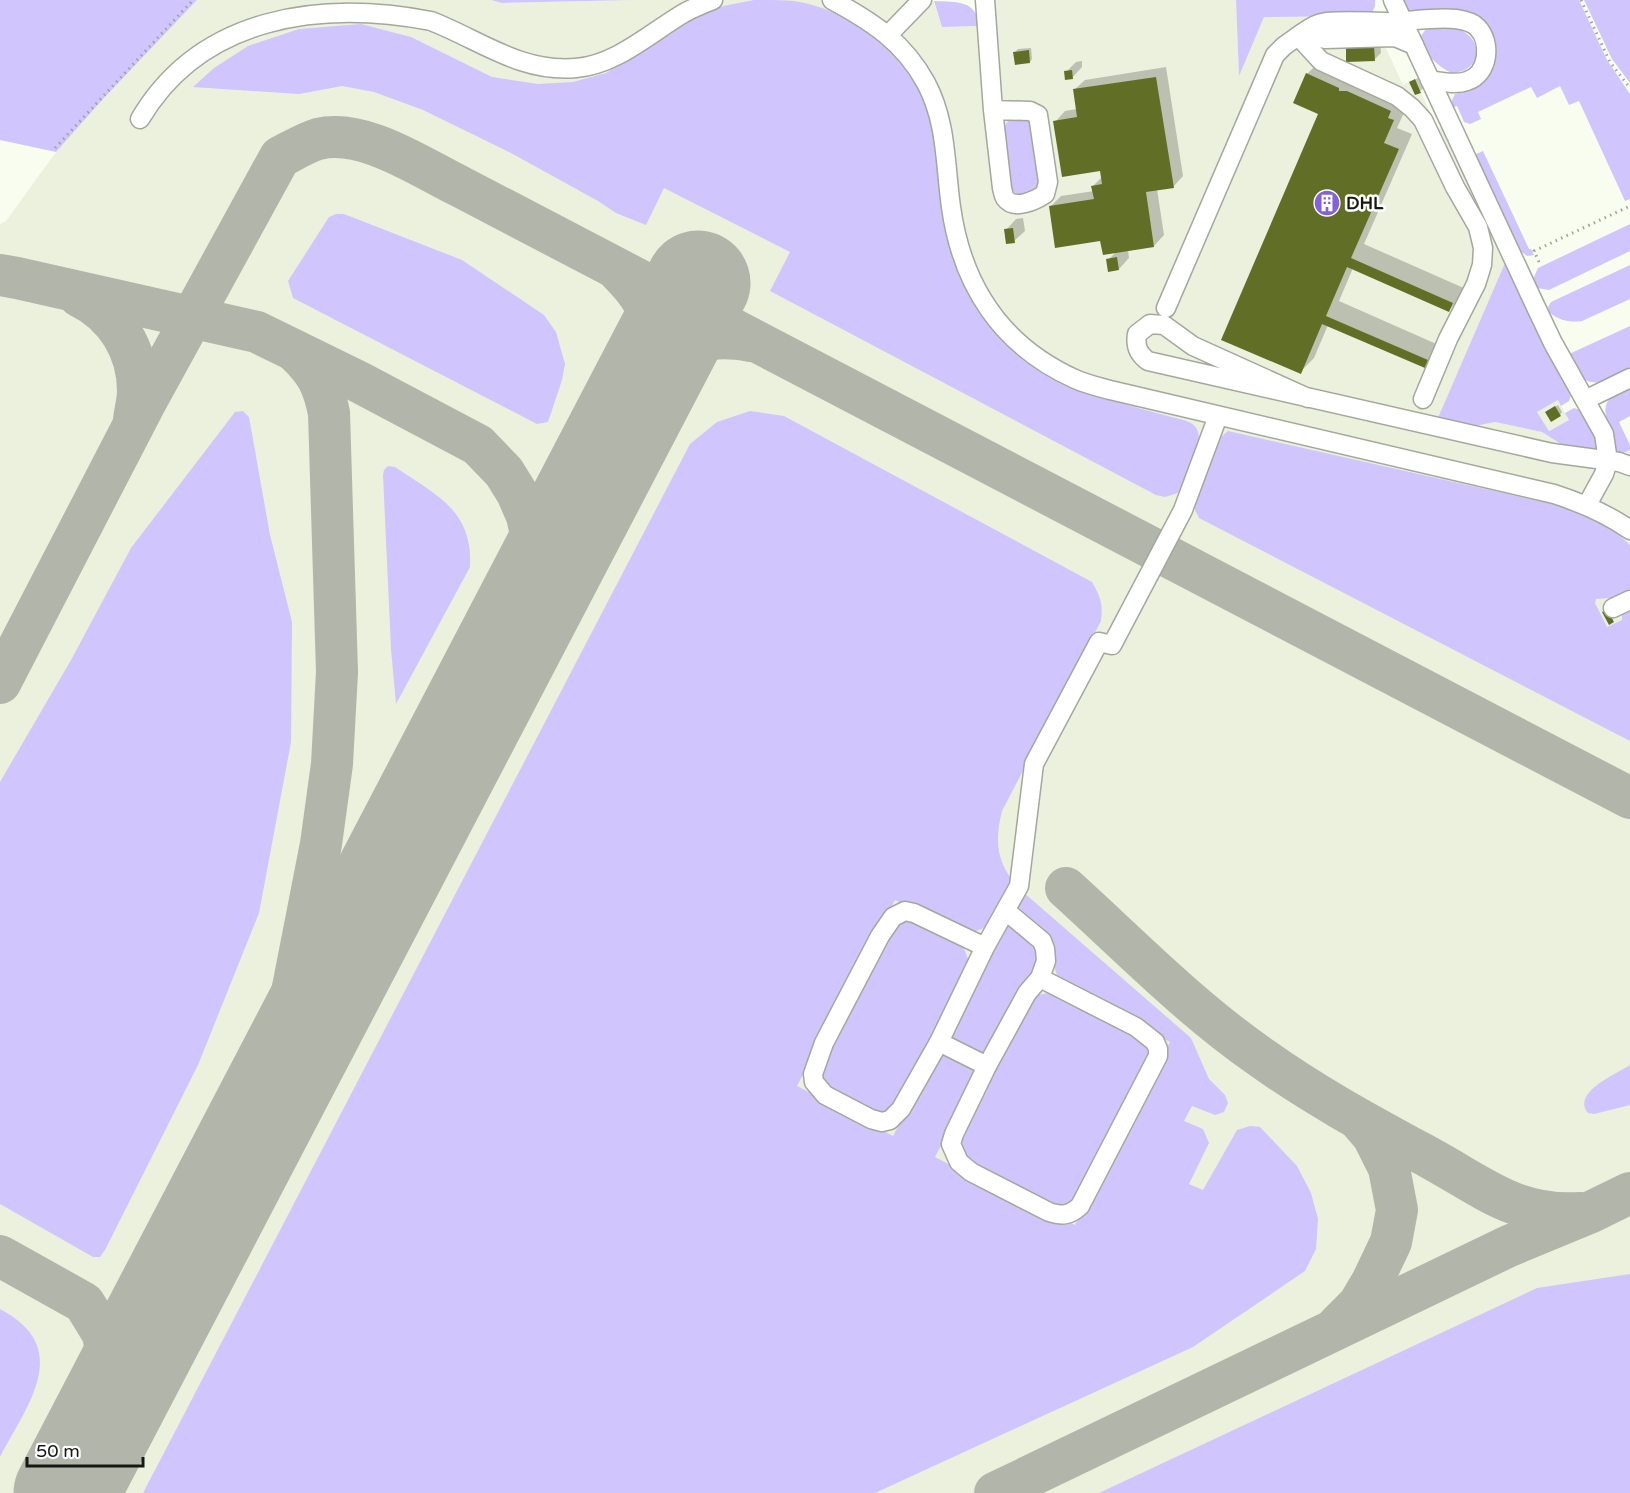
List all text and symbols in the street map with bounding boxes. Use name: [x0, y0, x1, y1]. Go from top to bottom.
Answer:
building icon: DHL: [1312, 188, 1342, 218]
place label: DHL: [1346, 192, 1384, 214]
scale bar: [27, 1430, 142, 1468]
text: 50 m: [36, 1440, 80, 1462]

